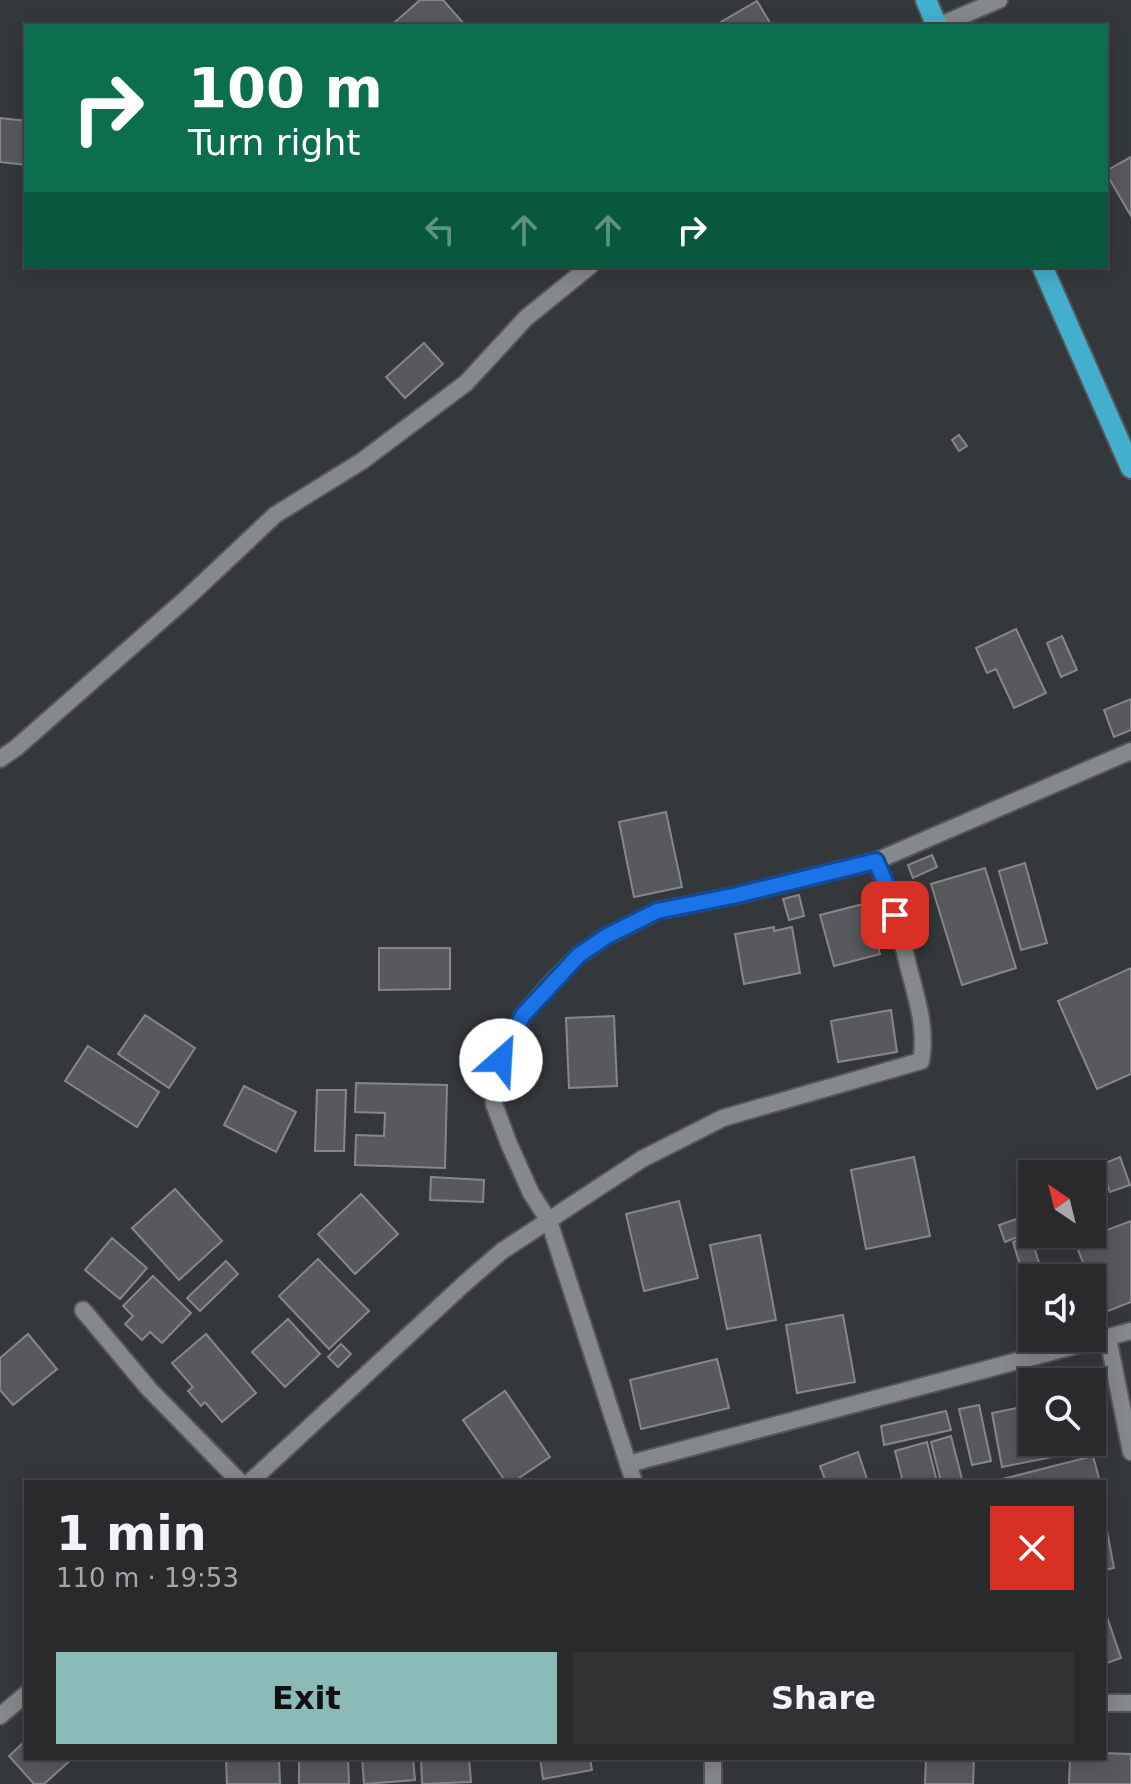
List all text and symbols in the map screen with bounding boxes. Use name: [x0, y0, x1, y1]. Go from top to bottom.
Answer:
text: 100 m: [188, 55, 383, 120]
icon: right: [56, 56, 160, 160]
text: Turn right: [188, 122, 360, 163]
icon: left: [418, 208, 462, 252]
icon: ahead: [502, 208, 546, 252]
icon: ahead: [586, 208, 630, 252]
icon: right: [670, 208, 714, 252]
pin: [861, 881, 929, 949]
icon: arrive: [873, 893, 917, 937]
position arrow: [459, 1018, 543, 1102]
north arrow: [1018, 1160, 1106, 1248]
map controls: [1018, 1160, 1106, 1456]
button: sound: [1018, 1264, 1106, 1352]
button: search: [1018, 1368, 1106, 1456]
text: 1 min: [56, 1505, 207, 1561]
button: close: [990, 1506, 1074, 1590]
text: 110 m · 19:53: [56, 1563, 239, 1593]
button: Exit: [56, 1652, 557, 1744]
button: Share: [573, 1652, 1074, 1744]

